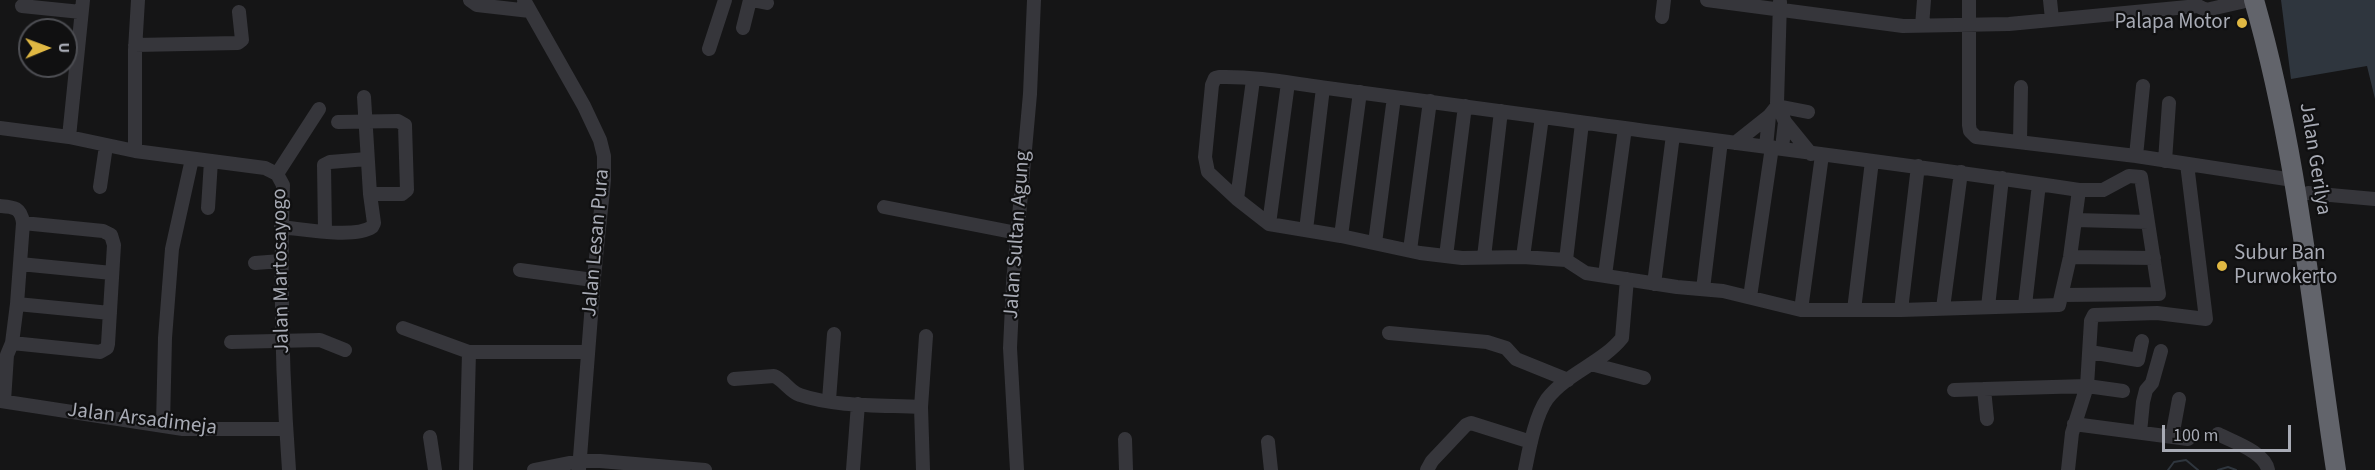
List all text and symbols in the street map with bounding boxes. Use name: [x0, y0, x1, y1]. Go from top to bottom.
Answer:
place label: Palapa Motor: [2115, 10, 2230, 36]
marker: Palapa Motor: [2235, 16, 2249, 30]
north arrow: [18, 18, 78, 78]
text: U: [53, 42, 75, 53]
street label: Jalan Gerilya: [2293, 101, 2335, 217]
street label: Jalan Sultan Agung: [1000, 150, 1036, 320]
street label: Jalan Lesan Pura: [578, 168, 616, 318]
street label: Jalan Martosayogo: [268, 188, 296, 354]
place label: Subur Ban Purwokerto: [2234, 241, 2337, 291]
marker: Subur Ban Purwokerto: [2215, 259, 2229, 273]
street label: Jalan Arsadimeja: [66, 398, 218, 442]
scale bar: [2165, 413, 2294, 451]
text: 100 m: [2173, 423, 2218, 448]

